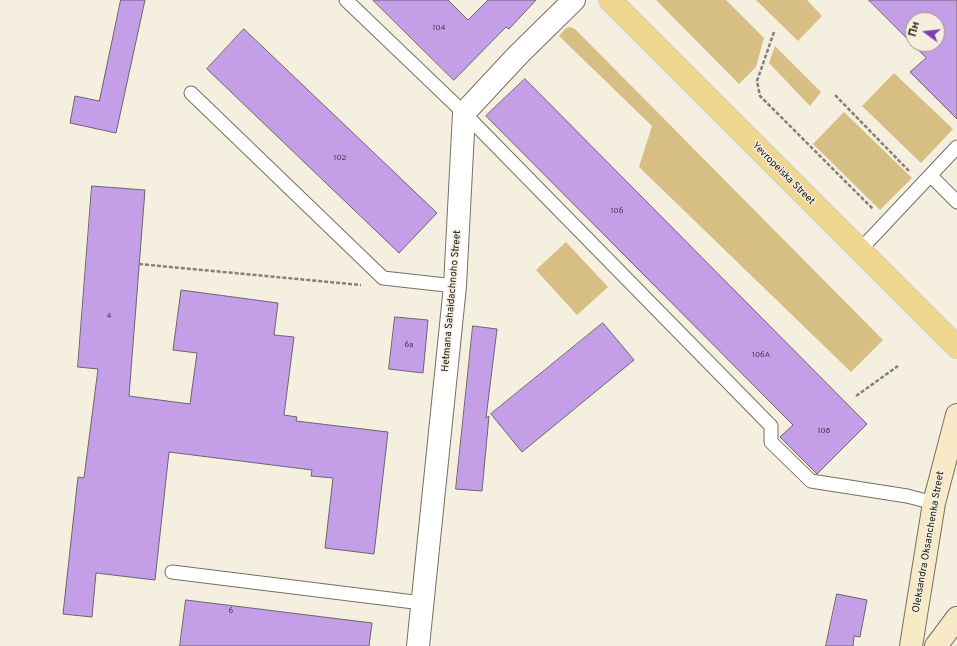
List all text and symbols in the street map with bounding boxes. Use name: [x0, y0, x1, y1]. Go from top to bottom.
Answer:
north arrow: [905, 12, 945, 52]
text: Пн: [906, 20, 923, 38]
house number: 104: [432, 23, 446, 33]
street label: Yevropeiska Street: [749, 140, 817, 208]
house number: 102: [333, 153, 347, 163]
house number: 106: [611, 206, 623, 216]
street label: Hetmana Sahaidachnoho Street: [440, 230, 464, 372]
house number: 4: [107, 311, 111, 321]
house number: 6а: [405, 340, 413, 350]
house number: 106А: [752, 350, 770, 360]
house number: 108: [817, 426, 831, 436]
street label: Oleksandra Oksanchenka Street: [911, 470, 947, 614]
house number: 6: [229, 606, 233, 616]

